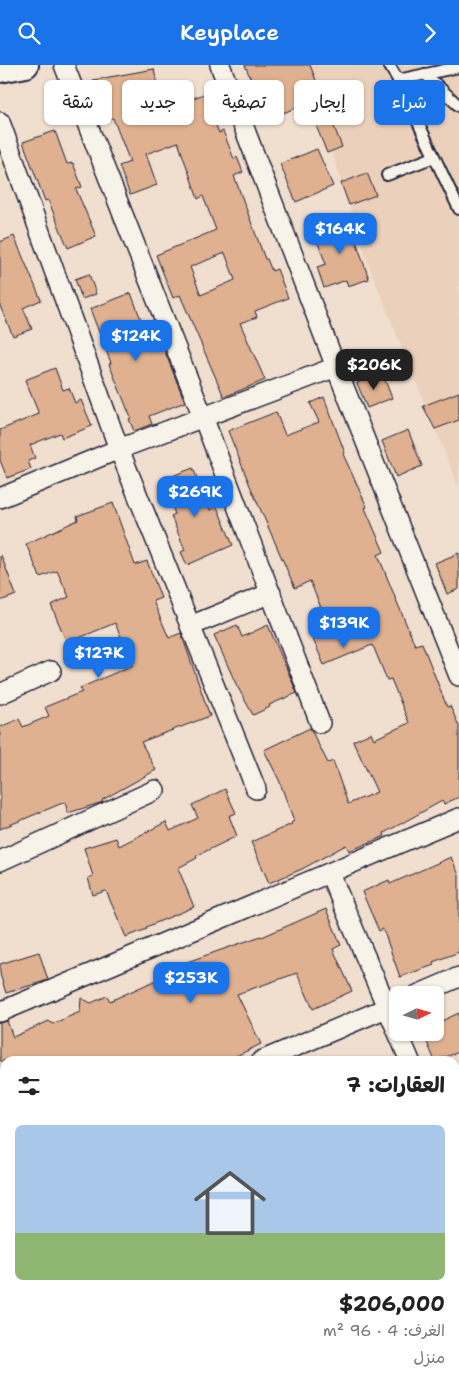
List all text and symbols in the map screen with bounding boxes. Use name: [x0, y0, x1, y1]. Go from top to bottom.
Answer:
text: Keyplace: [180, 18, 279, 47]
icon: search: [15, 19, 43, 47]
icon: forward: [416, 19, 444, 47]
chip: شقة: [44, 80, 112, 125]
chip: جديد: [122, 80, 194, 125]
chip: تصفية: [204, 80, 284, 125]
chip: إيجار: [294, 80, 364, 125]
chip: شراء: [374, 80, 445, 125]
pin: $164K: [305, 213, 375, 255]
text: $164K: [315, 218, 365, 239]
pin: $124K: [101, 319, 171, 362]
text: $124K: [111, 325, 161, 346]
pin: $206K: [339, 349, 409, 391]
text: $206K: [347, 354, 401, 375]
pin: $269K: [160, 475, 230, 518]
text: $269K: [168, 481, 222, 502]
pin: $139K: [309, 607, 379, 649]
text: $139K: [319, 612, 369, 633]
pin: $127K: [64, 637, 134, 679]
text: $127K: [74, 642, 124, 663]
pin: $253K: [156, 961, 226, 1004]
text: $253K: [164, 967, 218, 988]
north arrow: [389, 986, 444, 1041]
map controls: [389, 986, 444, 1041]
text: العقارات: 7: [346, 1071, 445, 1099]
icon: filters: [15, 1072, 43, 1100]
icon: home: [185, 1158, 275, 1248]
text: $206,000: [339, 1290, 445, 1318]
text: الغرف: 4 · 96 m²: [323, 1320, 445, 1341]
text: منزل: [413, 1347, 445, 1368]

